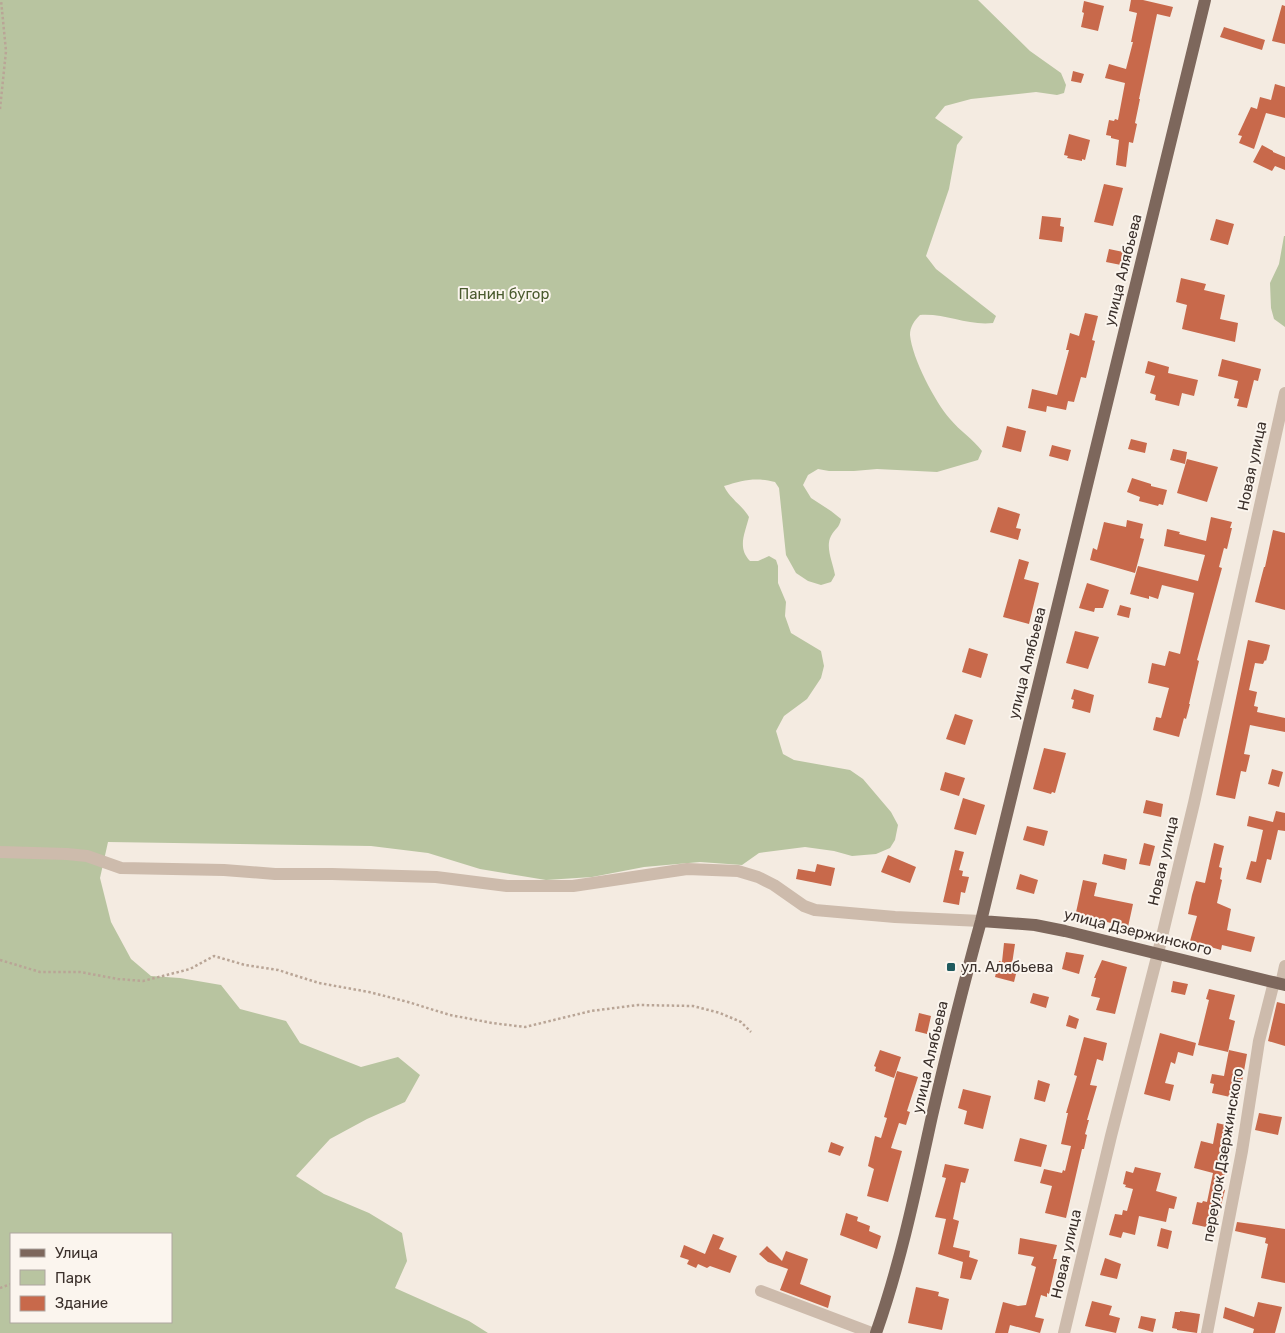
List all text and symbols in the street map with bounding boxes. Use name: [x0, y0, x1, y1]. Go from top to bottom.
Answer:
street label: улица Алябьева: [1100, 212, 1146, 328]
park label: Панин бугор: [459, 285, 549, 303]
street label: Новая улица: [1234, 420, 1270, 512]
street label: улица Алябьева: [1004, 605, 1050, 721]
street label: Новая улица: [1144, 815, 1182, 907]
street label: улица Дзержинского: [1062, 905, 1214, 959]
place label: ул. Алябьева: [961, 958, 1053, 976]
marker: ул. Алябьева: [945, 961, 957, 973]
street label: улица Алябьева: [908, 999, 952, 1115]
street label: переулок Дзержинского: [1199, 1067, 1247, 1243]
street label: Новая улица: [1047, 1208, 1085, 1300]
legend: [10, 1233, 172, 1323]
text: Улица: [55, 1244, 98, 1262]
text: Парк: [55, 1269, 91, 1287]
text: Здание: [55, 1294, 108, 1312]

